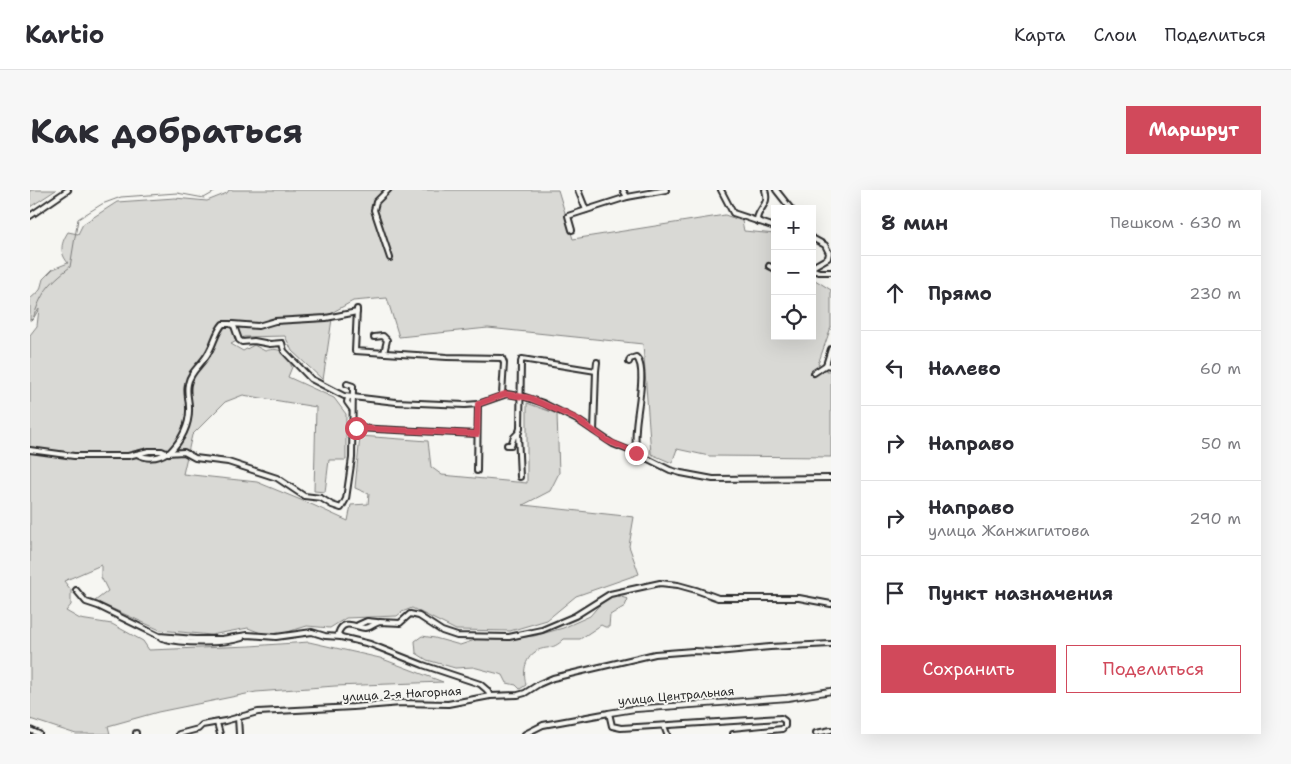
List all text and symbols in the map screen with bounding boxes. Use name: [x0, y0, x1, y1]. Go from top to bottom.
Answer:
text: Kartio: [25, 19, 104, 51]
text: Карта: [1014, 23, 1065, 47]
text: Слои: [1093, 23, 1137, 47]
text: Поделиться: [1165, 23, 1266, 47]
button: Маршрут: [1126, 106, 1261, 154]
text: Как добраться: [30, 107, 303, 154]
map controls: [771, 205, 816, 340]
button: +: [771, 205, 816, 250]
text: 8 мин: [881, 209, 948, 237]
text: Пешком · 630 m: [1110, 212, 1241, 233]
button: −: [771, 250, 816, 295]
icon: ahead: [881, 279, 909, 307]
text: Прямо: [928, 281, 992, 306]
text: 230 m: [1189, 283, 1241, 304]
button: locate: [771, 295, 816, 340]
icon: left: [881, 354, 909, 382]
text: Налево: [928, 356, 1001, 381]
text: 60 m: [1200, 358, 1241, 379]
route start: [345, 417, 368, 440]
icon: right: [881, 429, 909, 457]
text: Направо: [928, 431, 1014, 456]
text: 50 m: [1201, 433, 1241, 454]
route end: [625, 442, 648, 465]
text: Направо: [928, 495, 1014, 520]
icon: right: [881, 504, 909, 532]
text: 290 m: [1189, 508, 1241, 529]
text: улица Жанжигитова: [928, 520, 1089, 541]
icon: arrive: [881, 579, 909, 607]
text: Пункт назначения: [928, 581, 1113, 606]
button: Сохранить: [881, 645, 1056, 693]
button: Поделиться: [1066, 645, 1241, 693]
street label: улица 2-я Нагорная: [342, 683, 462, 705]
street label: улица Центральная: [617, 683, 735, 709]

